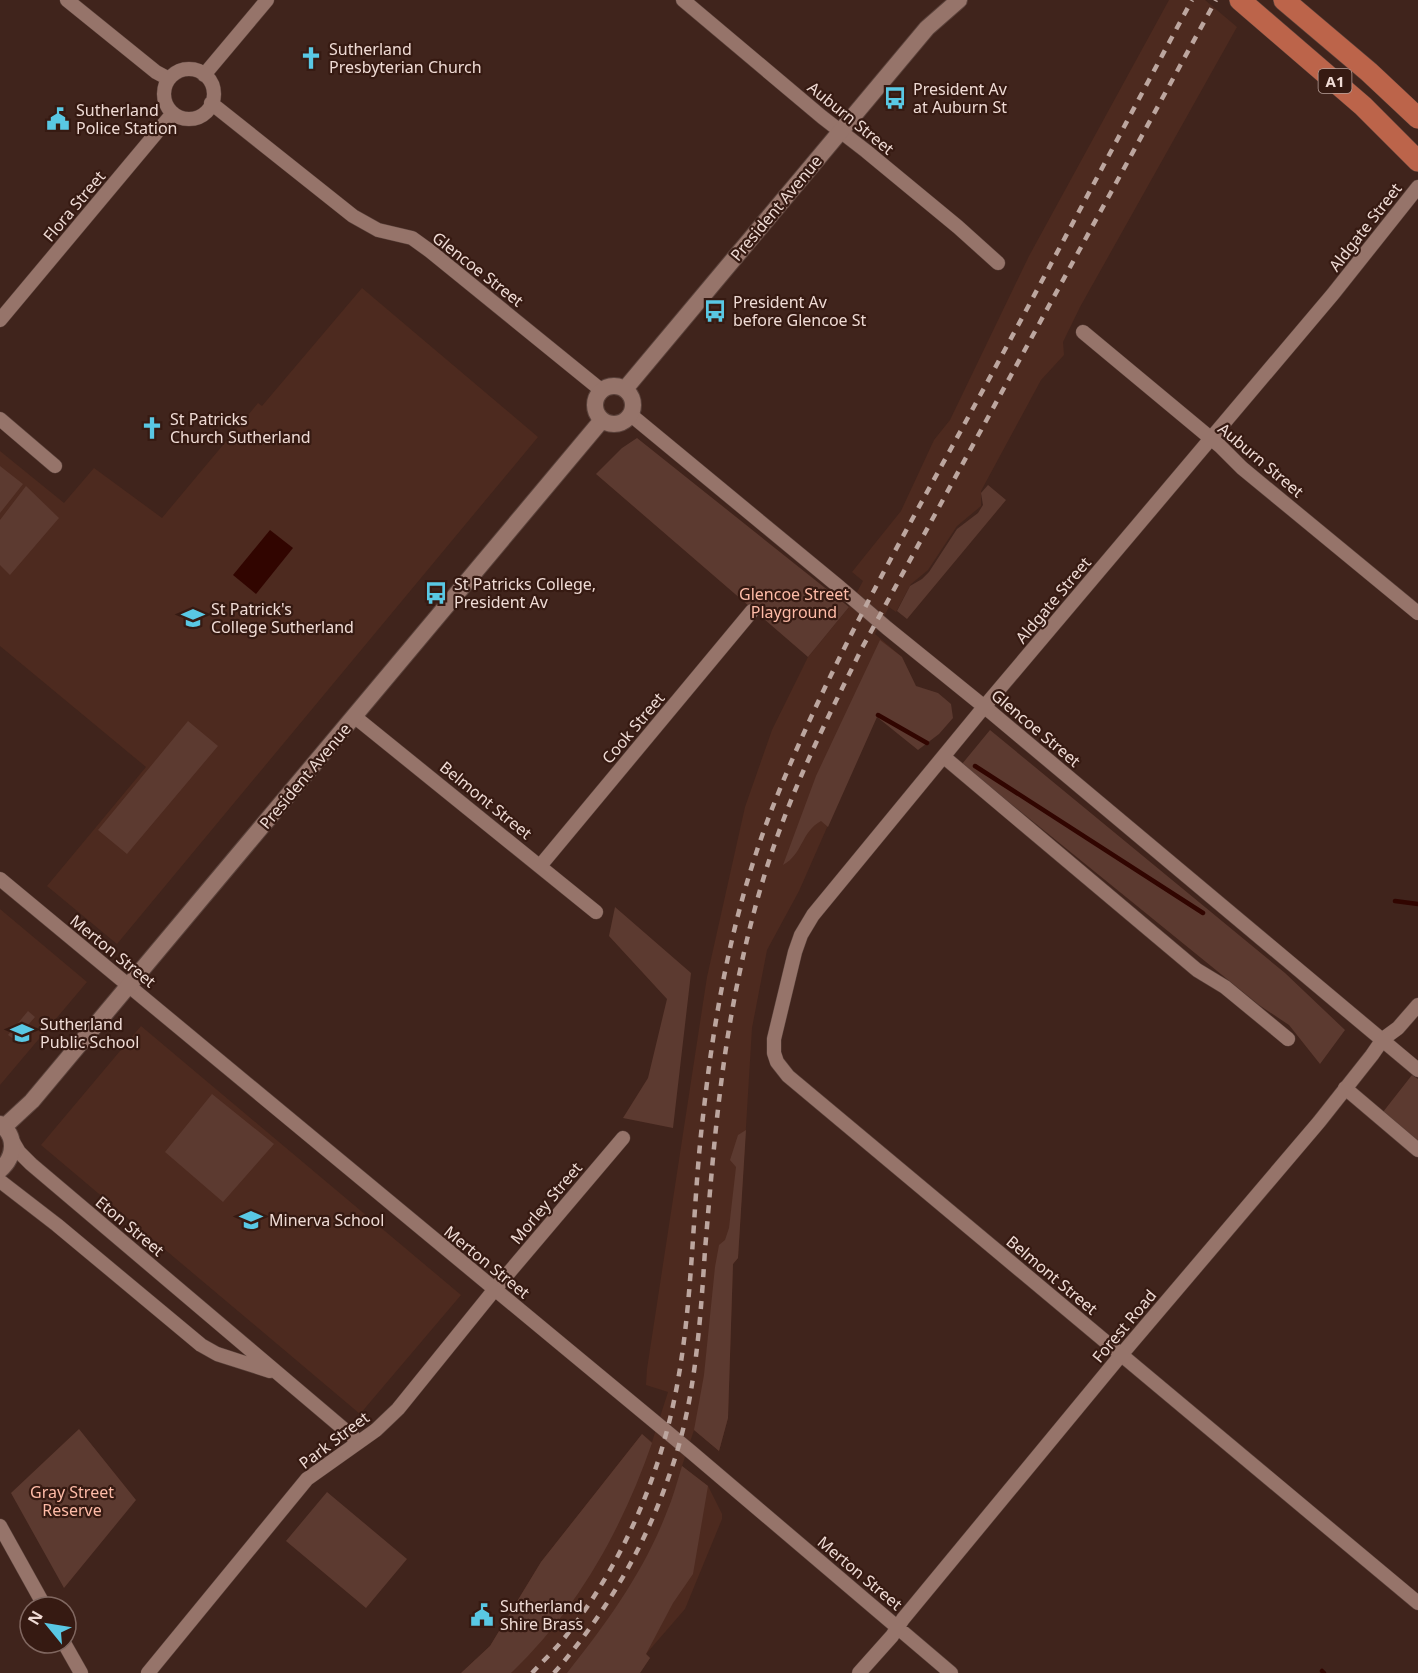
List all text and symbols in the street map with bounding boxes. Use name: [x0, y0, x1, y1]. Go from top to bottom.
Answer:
place label: Sutherland Presbyterian Church: [329, 38, 482, 78]
church icon: Sutherland Presbyterian Church: [298, 45, 324, 71]
road number: A1: [1318, 69, 1352, 93]
street label: Auburn Street: [803, 76, 899, 160]
place label: President Av at Auburn St: [913, 78, 1008, 118]
bus stop icon: President Av at Auburn St: [882, 85, 908, 111]
place label: Sutherland Police Station: [76, 99, 178, 139]
public building icon: Sutherland Police Station: [45, 106, 71, 132]
street label: President Avenue: [725, 151, 827, 265]
street label: Flora Street: [38, 166, 110, 246]
street label: Aldgate Street: [1324, 178, 1407, 276]
street label: Glencoe Street: [428, 226, 528, 312]
place label: President Av before Glencoe St: [733, 291, 867, 331]
bus stop icon: President Av before Glencoe St: [702, 298, 728, 324]
place label: St Patricks Church Sutherland: [170, 408, 311, 448]
church icon: St Patricks Church Sutherland: [139, 415, 165, 441]
street label: Auburn Street: [1214, 418, 1309, 502]
street label: Aldgate Street: [1010, 552, 1096, 648]
place label: St Patricks College, President Av: [454, 573, 596, 613]
bus stop icon: St Patricks College, President Av: [423, 580, 449, 606]
park label: Glencoe Street Playground: [739, 583, 849, 623]
place label: St Patrick's College Sutherland: [211, 598, 354, 638]
school or university icon: St Patrick's College Sutherland: [180, 605, 206, 631]
street label: Glencoe Street: [987, 684, 1085, 772]
street label: Cook Street: [597, 687, 669, 768]
street label: President Avenue: [254, 719, 356, 833]
street label: Belmont Street: [435, 756, 537, 844]
street label: Merton Street: [66, 910, 161, 993]
place label: Sutherland Public School: [40, 1013, 139, 1053]
school or university icon: Sutherland Public School: [9, 1020, 35, 1046]
street label: Morley Street: [505, 1157, 587, 1249]
street label: Eton Street: [91, 1191, 169, 1261]
school or university icon: Minerva School: [238, 1207, 264, 1233]
place label: Minerva School: [269, 1209, 384, 1231]
street label: Merton Street: [440, 1221, 535, 1304]
street label: Belmont Street: [1002, 1230, 1102, 1320]
street label: Forest Road: [1087, 1285, 1161, 1367]
street label: Park Street: [294, 1406, 374, 1474]
park label: Gray Street Reserve: [30, 1481, 114, 1521]
street label: Merton Street: [813, 1531, 907, 1615]
north arrow: [18, 1595, 78, 1655]
place label: Sutherland Shire Brass: [500, 1595, 583, 1635]
public building icon: Sutherland Shire Brass: [469, 1602, 495, 1628]
text: N: [22, 1606, 48, 1629]

